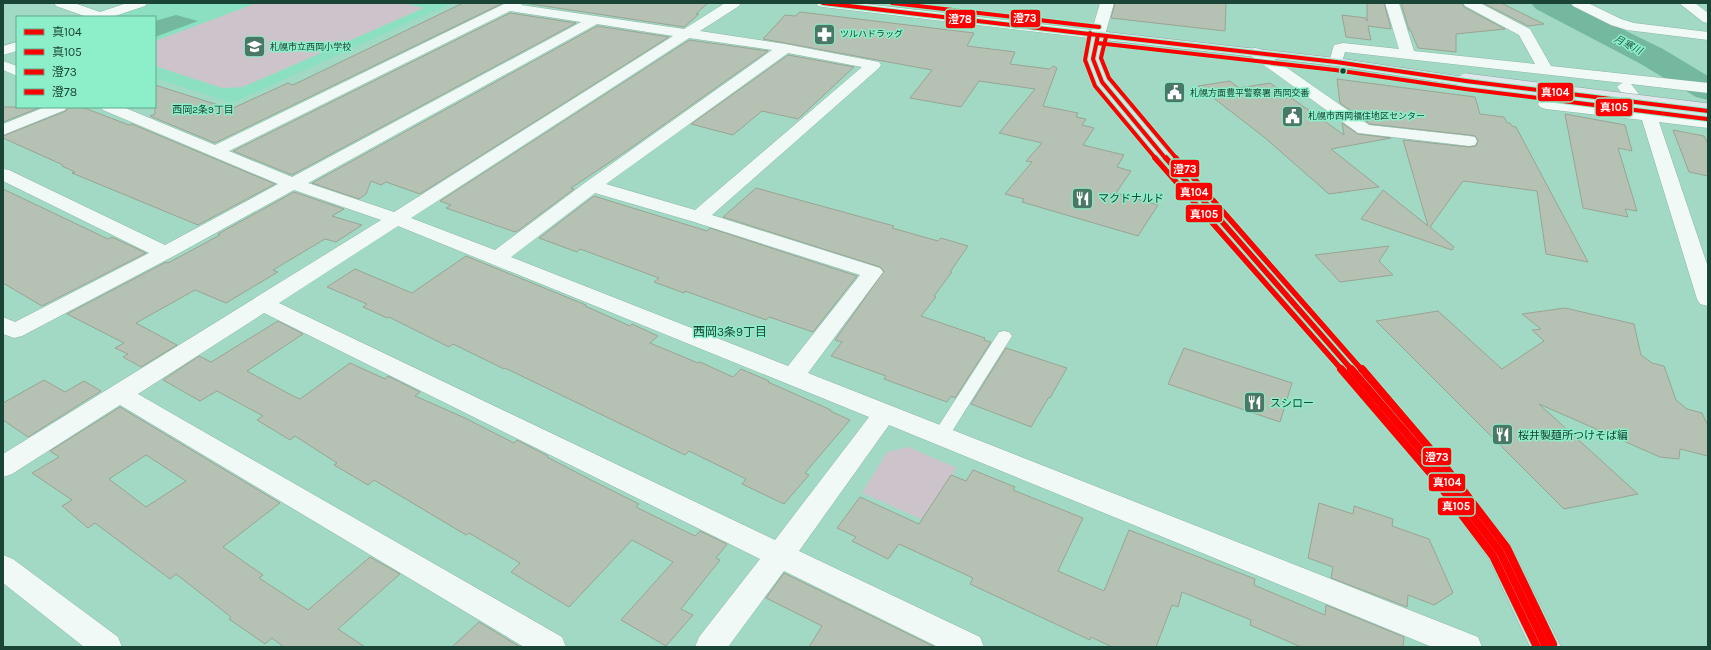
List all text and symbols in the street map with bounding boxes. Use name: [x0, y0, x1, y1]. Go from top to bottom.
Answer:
line badge: 澄78: [945, 9, 976, 29]
line badge: 澄73: [1010, 9, 1041, 28]
text: 澄73: [1013, 12, 1037, 25]
text: 澄78: [948, 13, 972, 26]
legend: [16, 16, 156, 108]
pharmacy icon: ツルハドラッグ: [812, 21, 838, 47]
text: 真104: [52, 25, 82, 39]
place label: ツルハドラッグ: [840, 29, 903, 39]
water label: 月寒川: [1612, 33, 1645, 58]
school or university icon: 札幌市立西岡小学校: [242, 34, 268, 60]
place label: 札幌市立西岡小学校: [270, 42, 351, 52]
text: 真105: [52, 45, 82, 59]
text: 澄73: [52, 65, 77, 79]
unlabelled marker: [1338, 66, 1348, 76]
public building icon: 札幌方面豊平警察署 西岡交番: [1161, 80, 1187, 106]
line badge: 真104: [1537, 82, 1574, 102]
text: 澄78: [52, 85, 77, 99]
text: 真104: [1541, 86, 1570, 99]
place label: 札幌方面豊平警察署 西岡交番: [1190, 88, 1309, 98]
line badge: 真105: [1595, 98, 1633, 117]
text: 真105: [1600, 101, 1628, 114]
public building icon: 札幌市西岡福住地区センター: [1279, 103, 1305, 129]
district label: 西岡2条9丁目: [172, 104, 234, 116]
place label: 札幌市西岡福住地区センター: [1308, 111, 1425, 121]
line badge: 澄73: [1170, 159, 1200, 178]
text: 澄73: [1173, 163, 1197, 176]
line badge: 真104: [1175, 182, 1213, 201]
restaurant icon: マクドナルド: [1069, 185, 1095, 211]
text: 真104: [1180, 186, 1209, 199]
place label: マクドナルド: [1098, 192, 1164, 205]
line badge: 真105: [1185, 204, 1223, 223]
text: 真105: [1190, 208, 1218, 221]
district label: 西岡3条9丁目: [693, 325, 767, 339]
restaurant icon: スシロー: [1242, 390, 1268, 416]
place label: スシロー: [1270, 397, 1314, 410]
restaurant icon: 桜井製麺所つけそば編: [1489, 422, 1515, 448]
place label: 桜井製麺所つけそば編: [1518, 429, 1628, 442]
line badge: 澄73: [1422, 447, 1452, 466]
text: 澄73: [1425, 451, 1449, 464]
line badge: 真104: [1428, 473, 1466, 492]
text: 真104: [1433, 476, 1462, 489]
line badge: 真105: [1437, 497, 1475, 516]
text: 真105: [1442, 500, 1470, 513]

